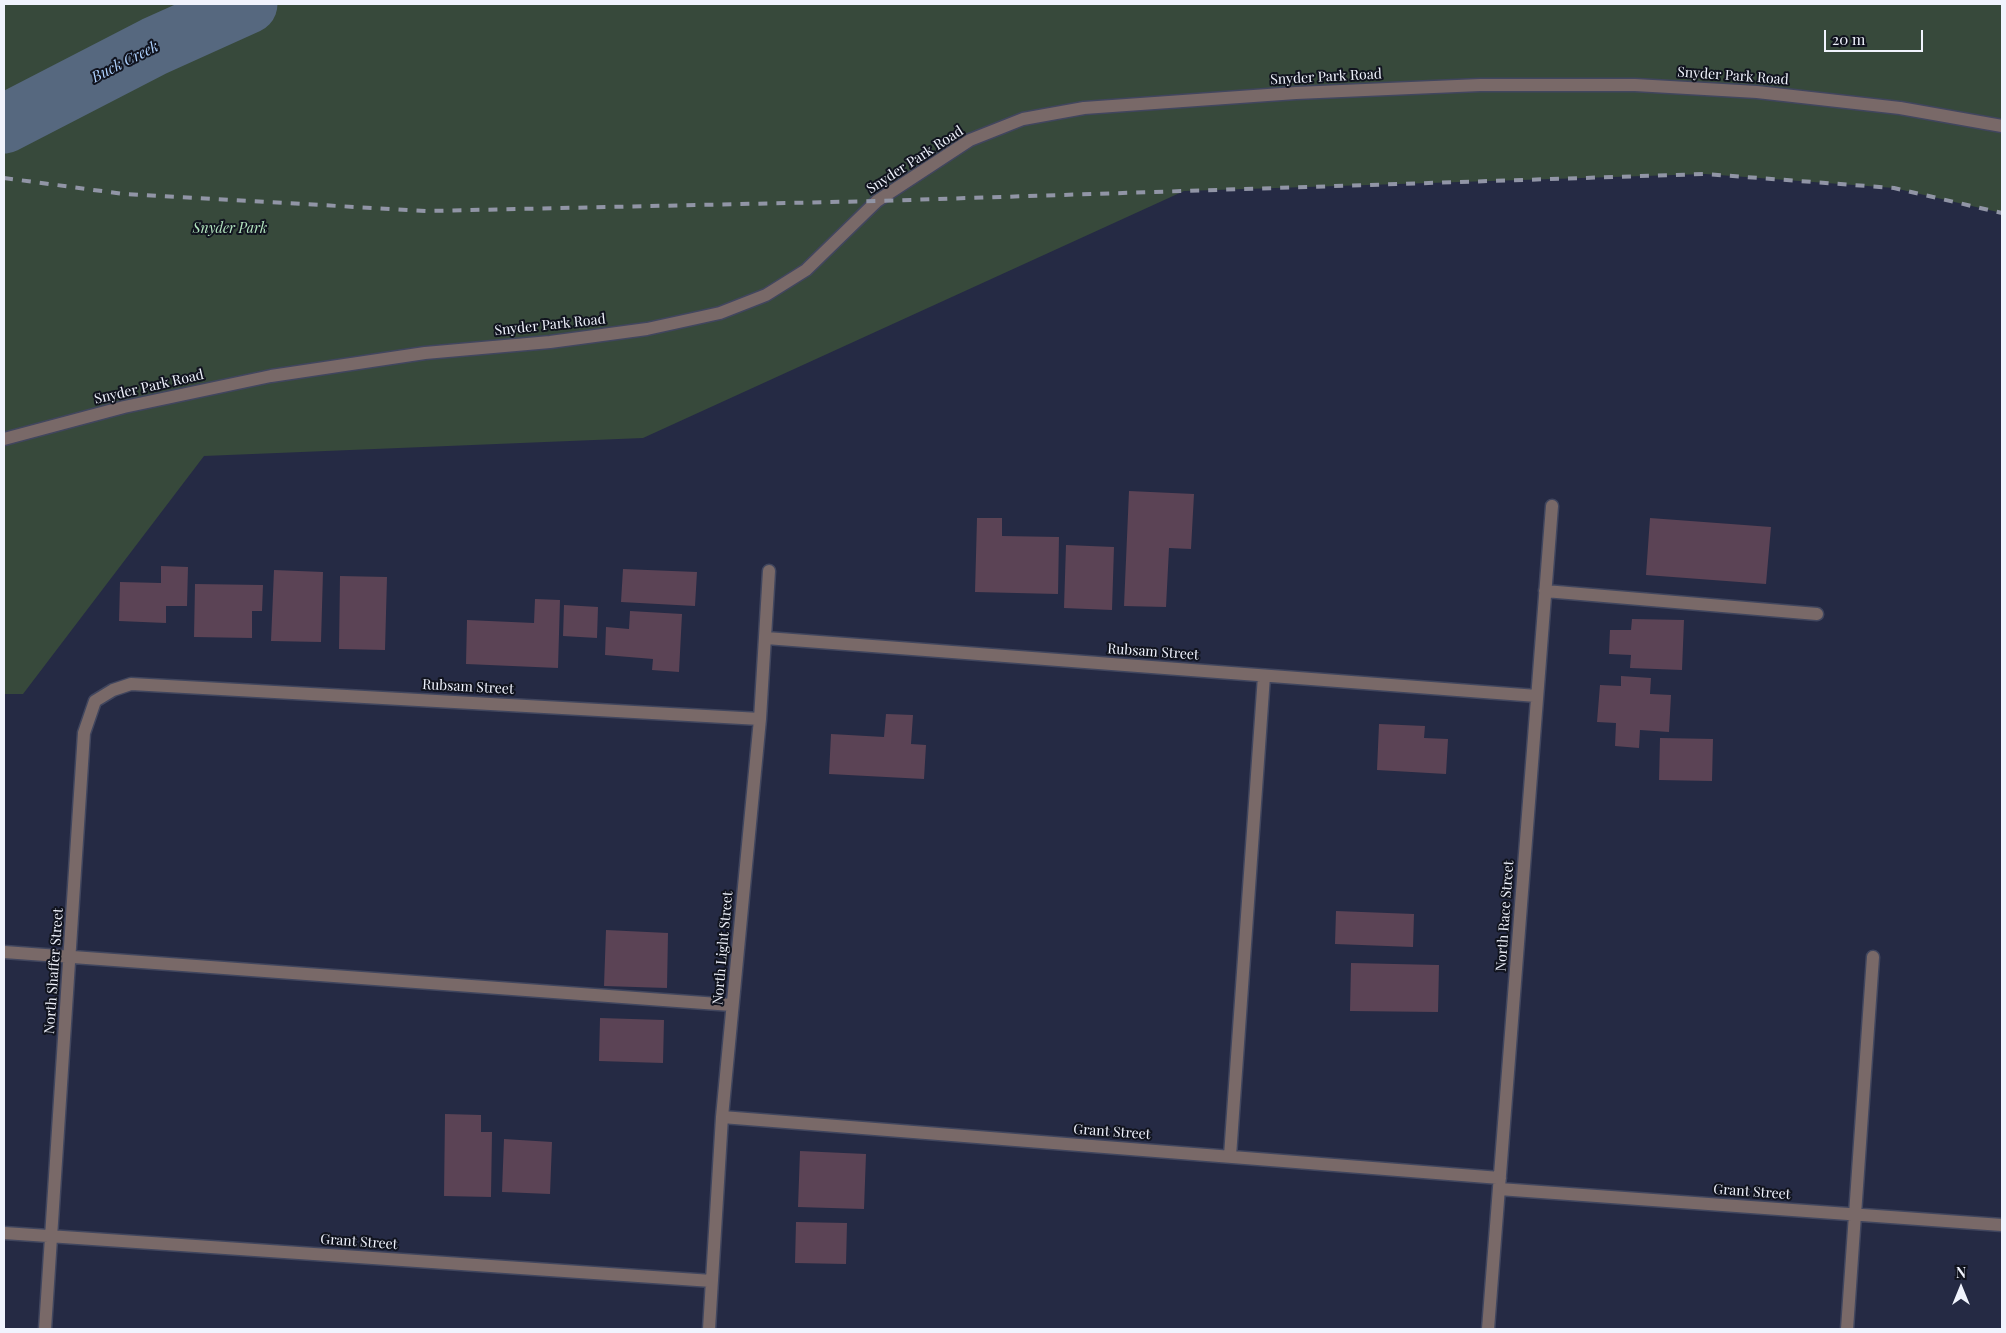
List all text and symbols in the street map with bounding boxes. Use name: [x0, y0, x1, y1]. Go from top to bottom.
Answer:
scale bar: [1826, 20, 1925, 52]
text: 20 m: [1832, 29, 1865, 49]
water label: Buck Creek: [89, 37, 161, 87]
street label: Snyder Park Road: [1677, 64, 1789, 88]
street label: Snyder Park Road: [1270, 66, 1382, 88]
street label: Snyder Park Road: [864, 123, 966, 197]
park label: Snyder Park: [193, 221, 267, 237]
street label: Snyder Park Road: [494, 311, 606, 339]
street label: Snyder Park Road: [93, 366, 205, 408]
street label: Rubsam Street: [1107, 640, 1199, 664]
street label: Rubsam Street: [422, 676, 514, 698]
street label: North Race Street: [1493, 860, 1517, 972]
street label: North Light Street: [710, 890, 736, 1006]
street label: North Shaffer Street: [41, 907, 67, 1035]
street label: Grant Street: [1073, 1121, 1151, 1143]
street label: Grant Street: [1713, 1181, 1791, 1203]
street label: Grant Street: [320, 1231, 398, 1253]
north arrow: [1936, 1263, 1986, 1313]
text: N: [1956, 1263, 1966, 1282]

